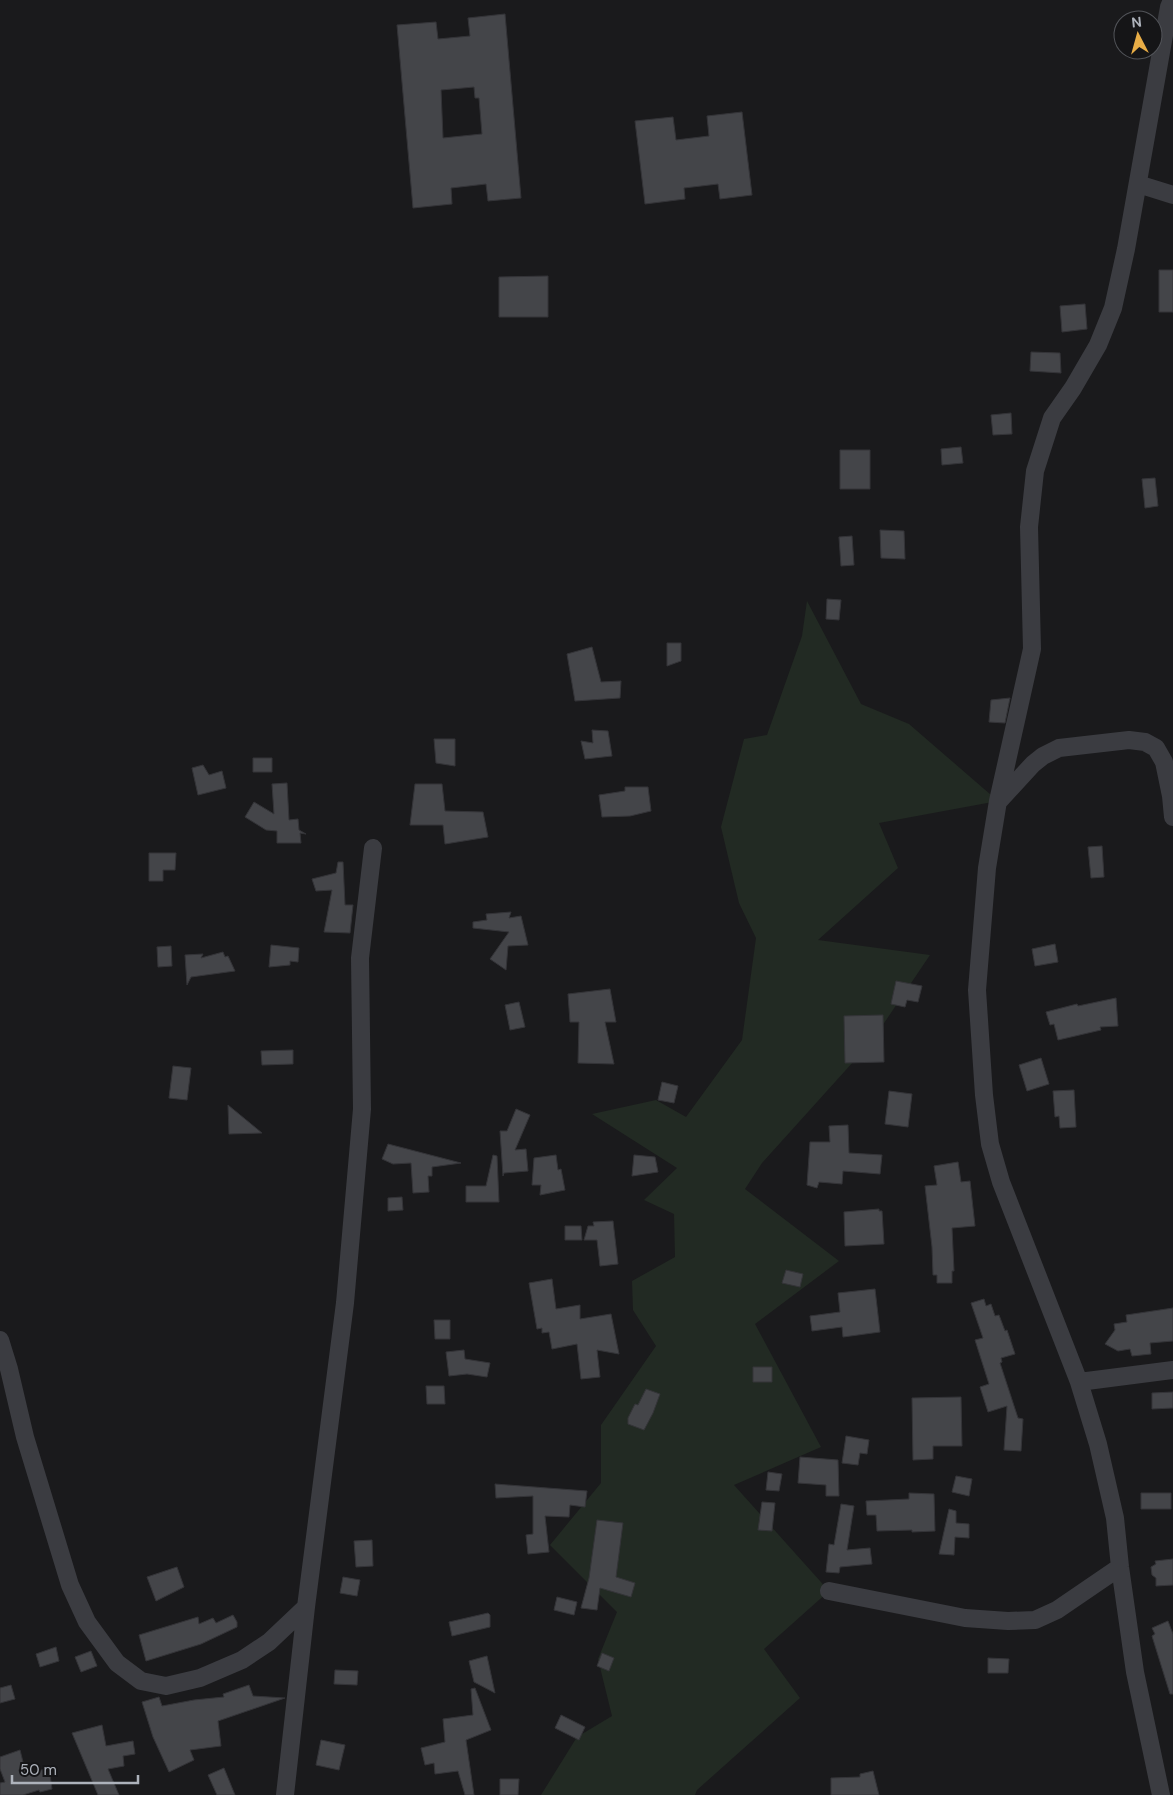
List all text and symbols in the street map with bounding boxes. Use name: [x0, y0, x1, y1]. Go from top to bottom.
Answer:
north arrow: [1113, 10, 1163, 60]
text: N: [1131, 13, 1143, 32]
scale bar: [12, 1752, 139, 1784]
text: 50 m: [20, 1760, 57, 1780]

